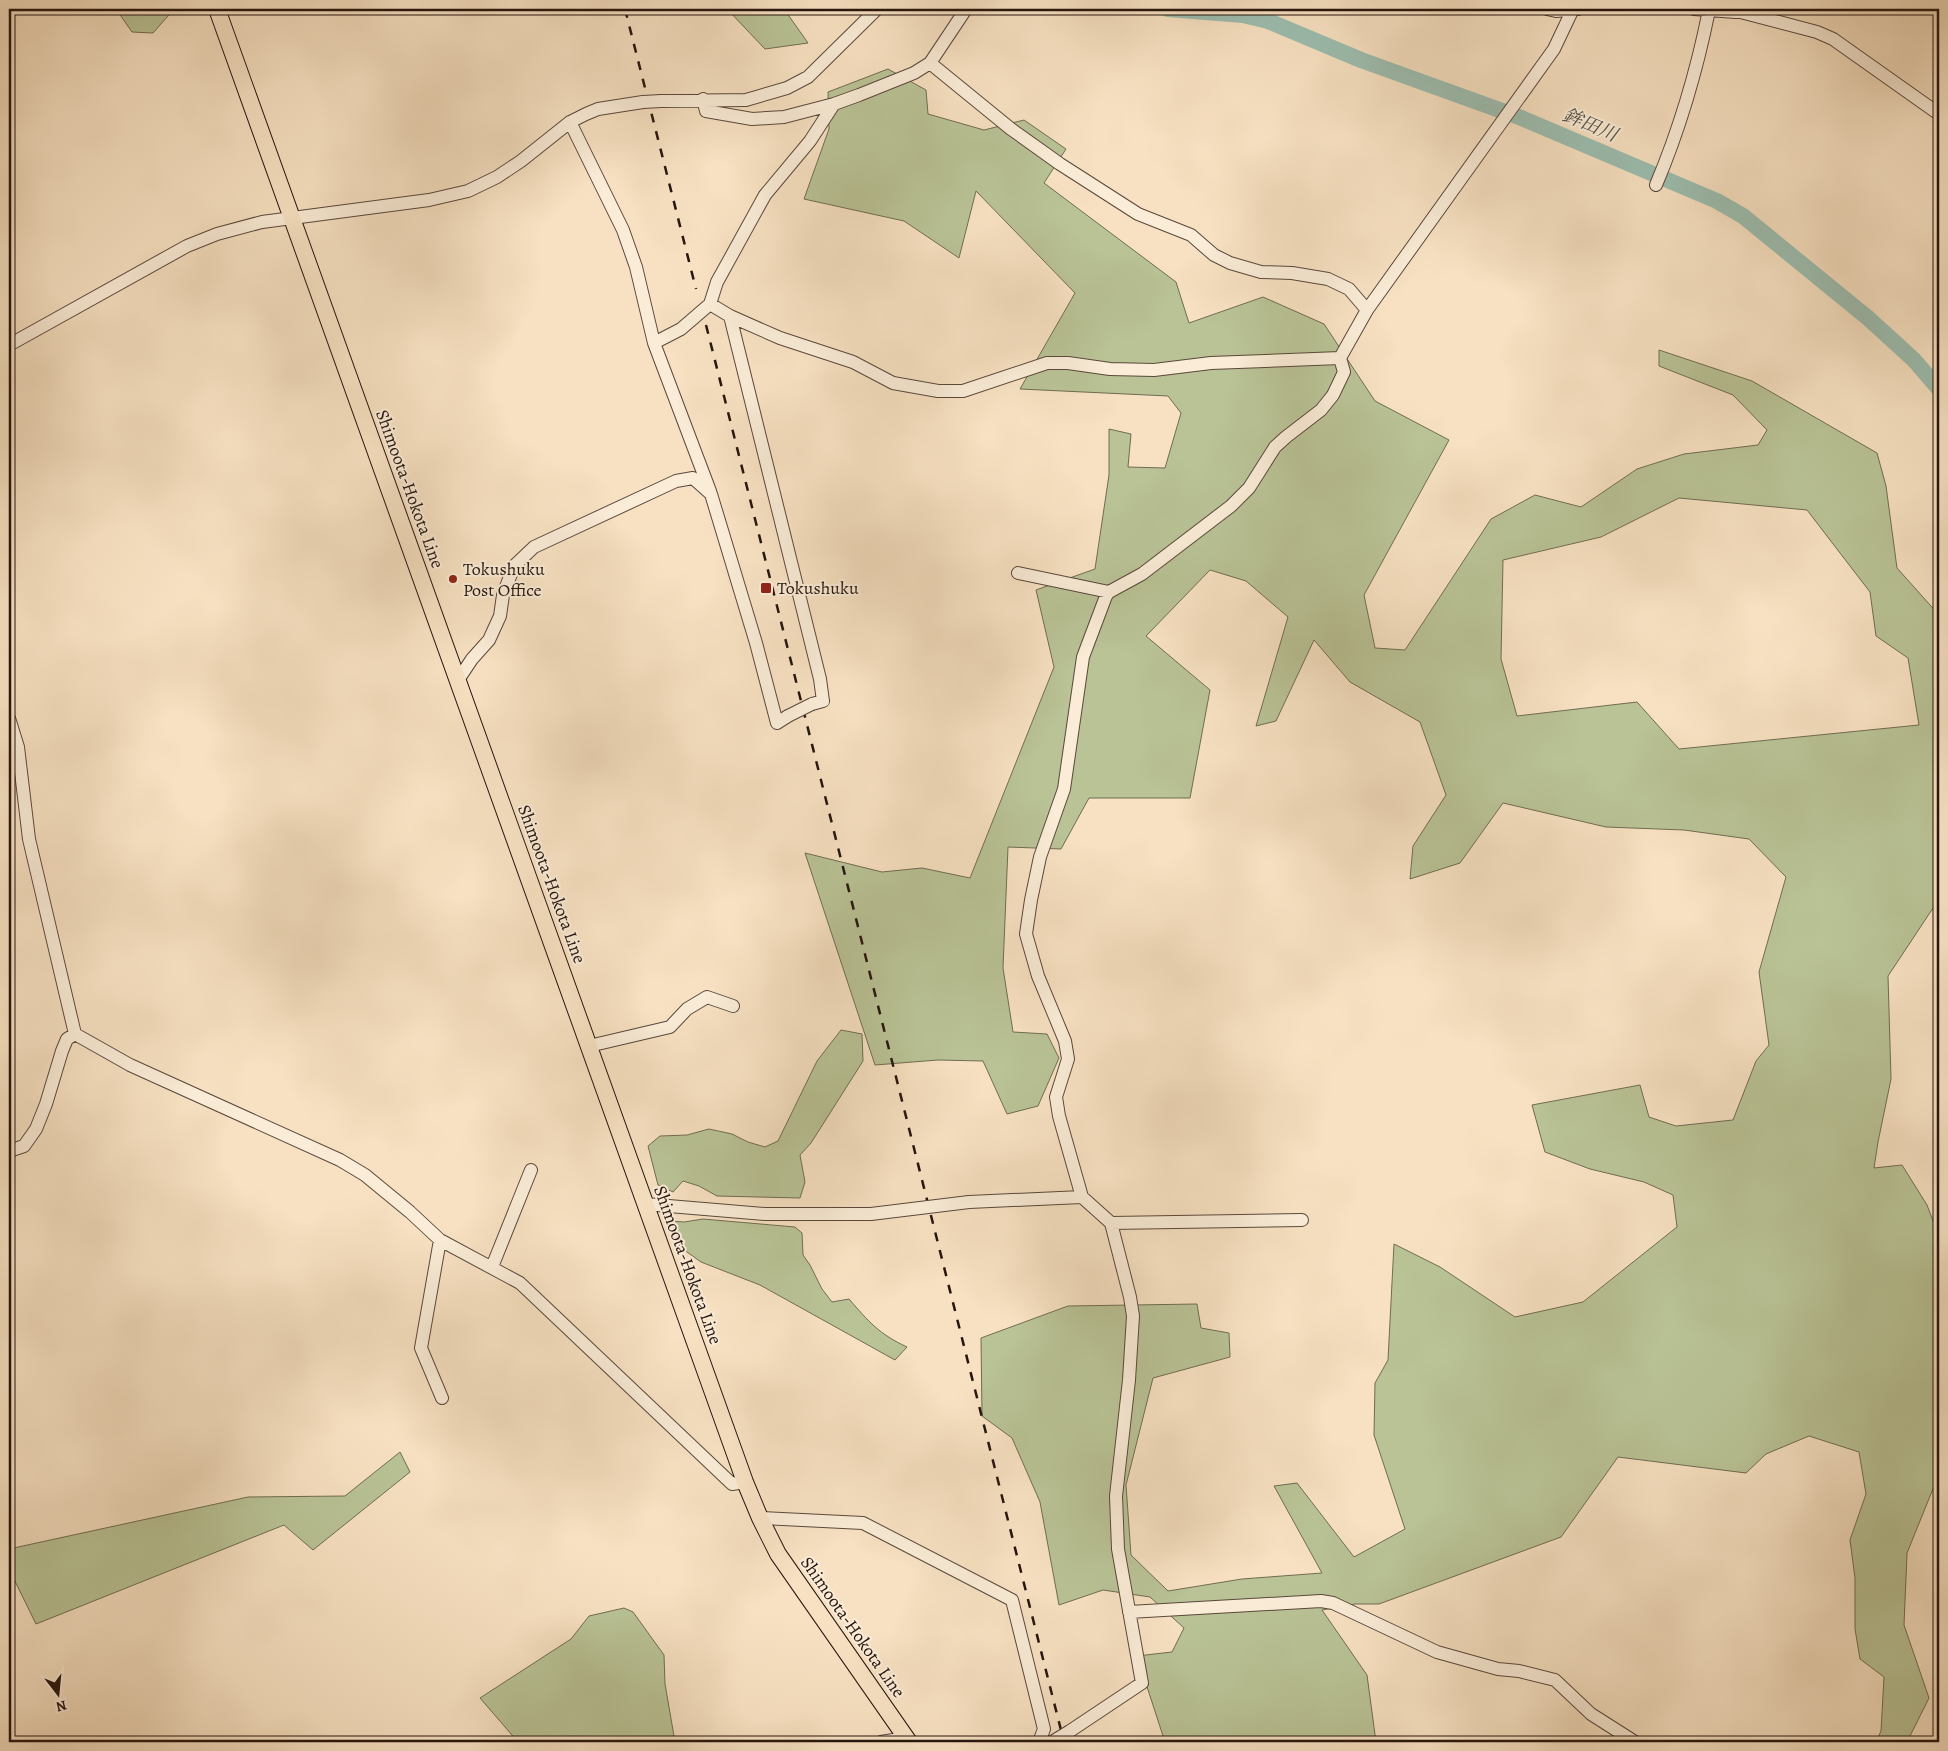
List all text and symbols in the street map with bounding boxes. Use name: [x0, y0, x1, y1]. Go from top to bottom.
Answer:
water label: 鉾田川: [1559, 102, 1623, 149]
street label: Shimoota-Hokota Line: [370, 406, 450, 572]
place label: Tokushuku Post Office: [463, 557, 545, 602]
marker: Tokushuku Post Office: [447, 573, 459, 585]
place label: Tokushuku: [777, 576, 859, 600]
marker: Tokushuku: [759, 581, 773, 595]
street label: Shimoota-Hokota Line: [512, 801, 592, 967]
street label: Shimoota-Hokota Line: [648, 1182, 728, 1348]
street label: Shimoota-Hokota Line: [795, 1552, 911, 1702]
north arrow: [32, 1668, 82, 1718]
text: N: [54, 1695, 69, 1717]

